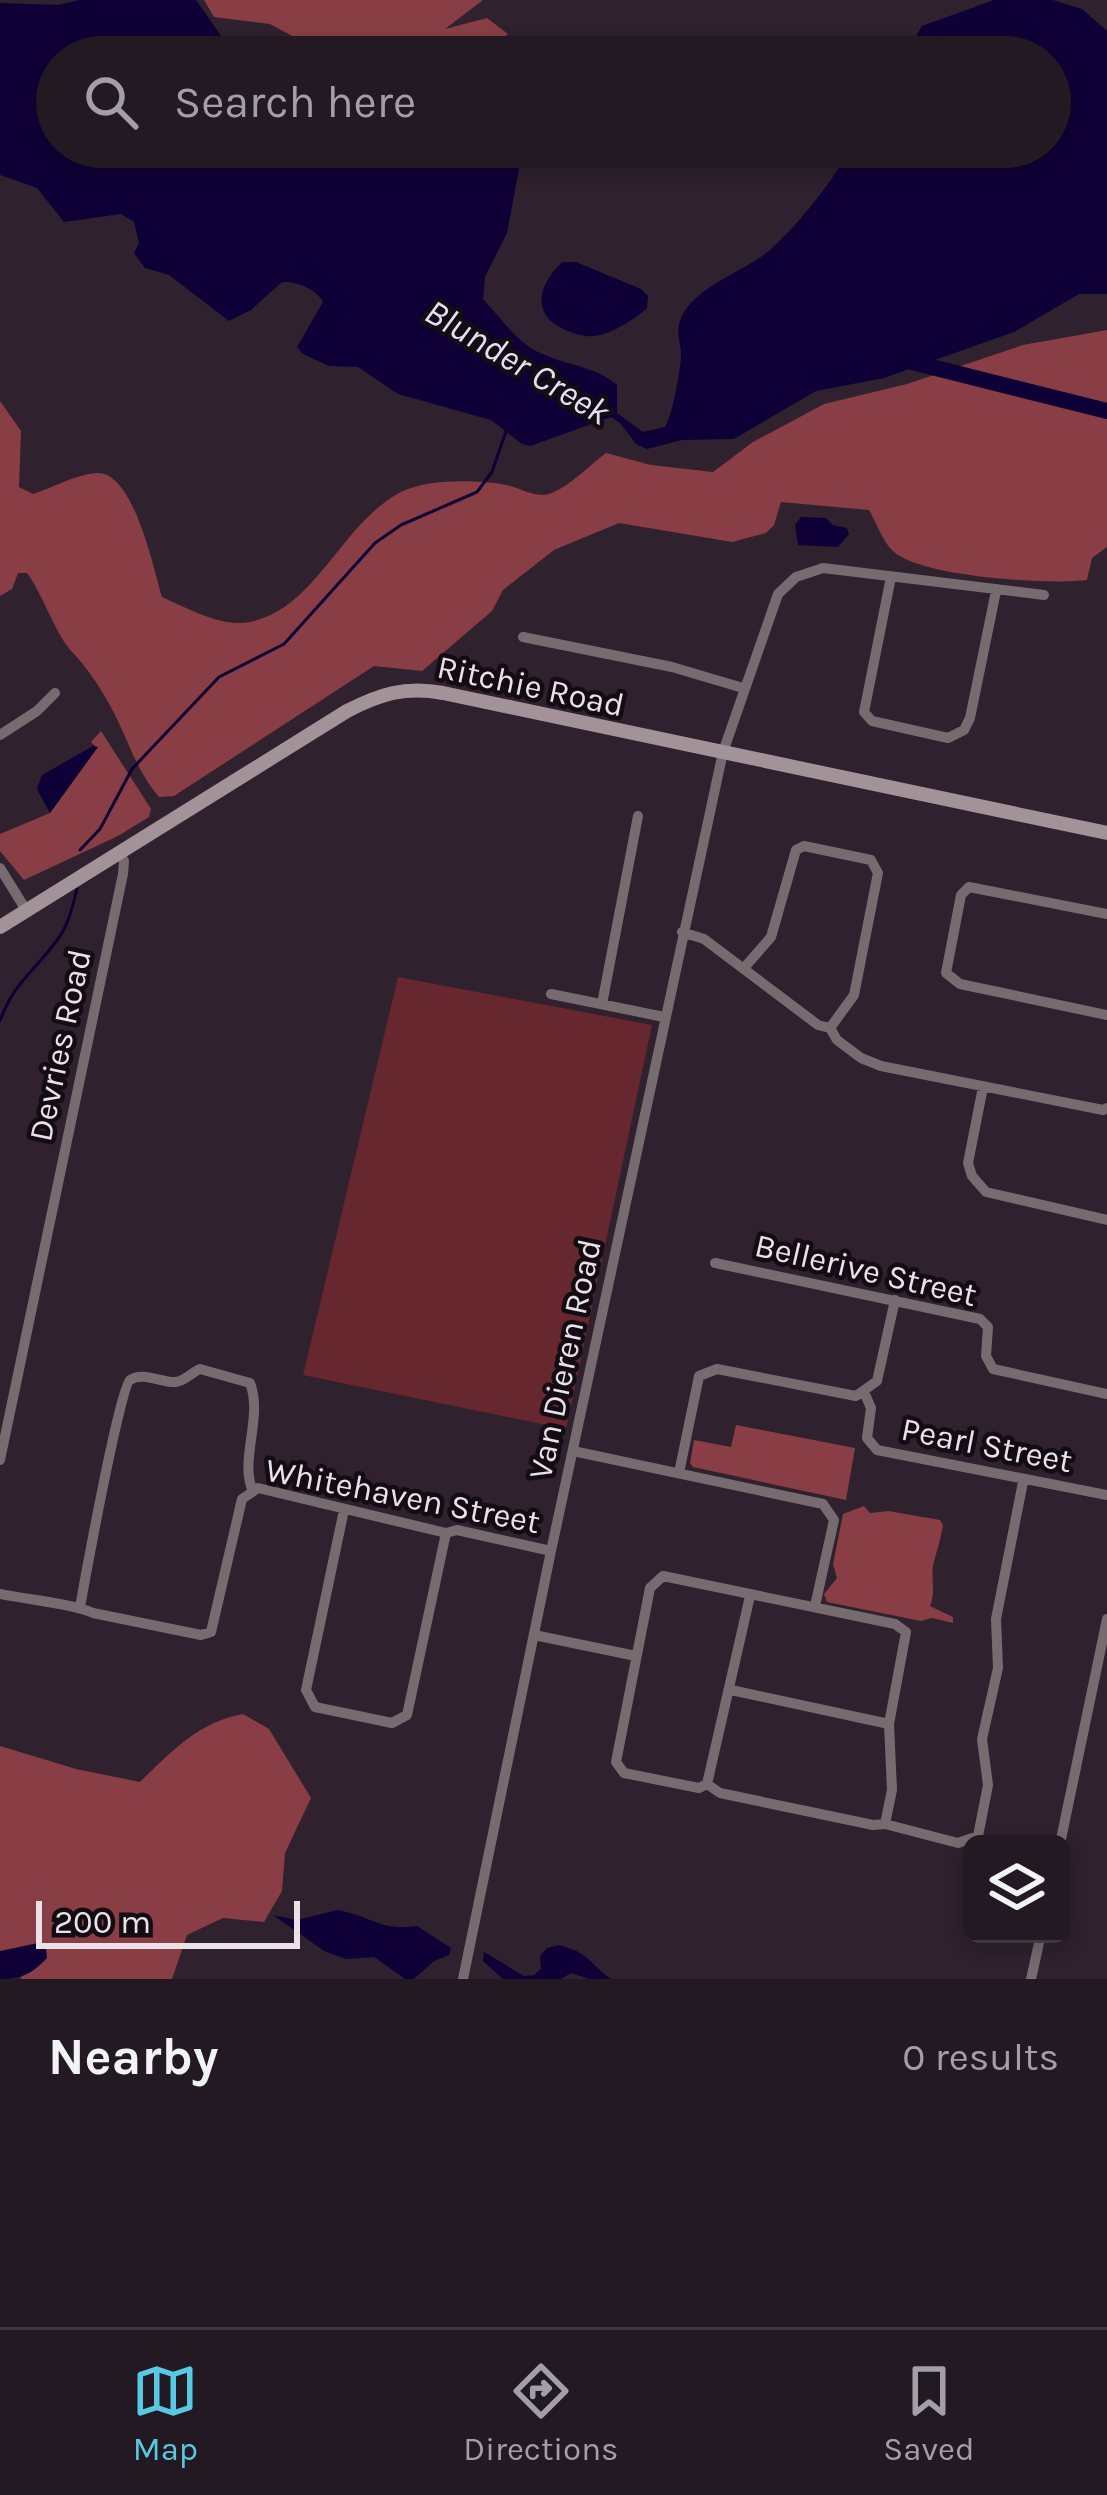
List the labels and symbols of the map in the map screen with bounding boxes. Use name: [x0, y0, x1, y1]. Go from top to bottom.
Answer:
water label: Blunder Creek: [417, 290, 618, 434]
street label: Ritchie Road: [434, 648, 628, 724]
street label: Devries Road: [21, 946, 99, 1145]
street label: Bellerive Street: [751, 1226, 980, 1314]
street label: Van Dieren Road: [521, 1236, 609, 1483]
street label: Pearl Street: [898, 1410, 1075, 1480]
street label: Whitehaven Street: [262, 1451, 543, 1541]
scale bar: [36, 1895, 300, 1948]

